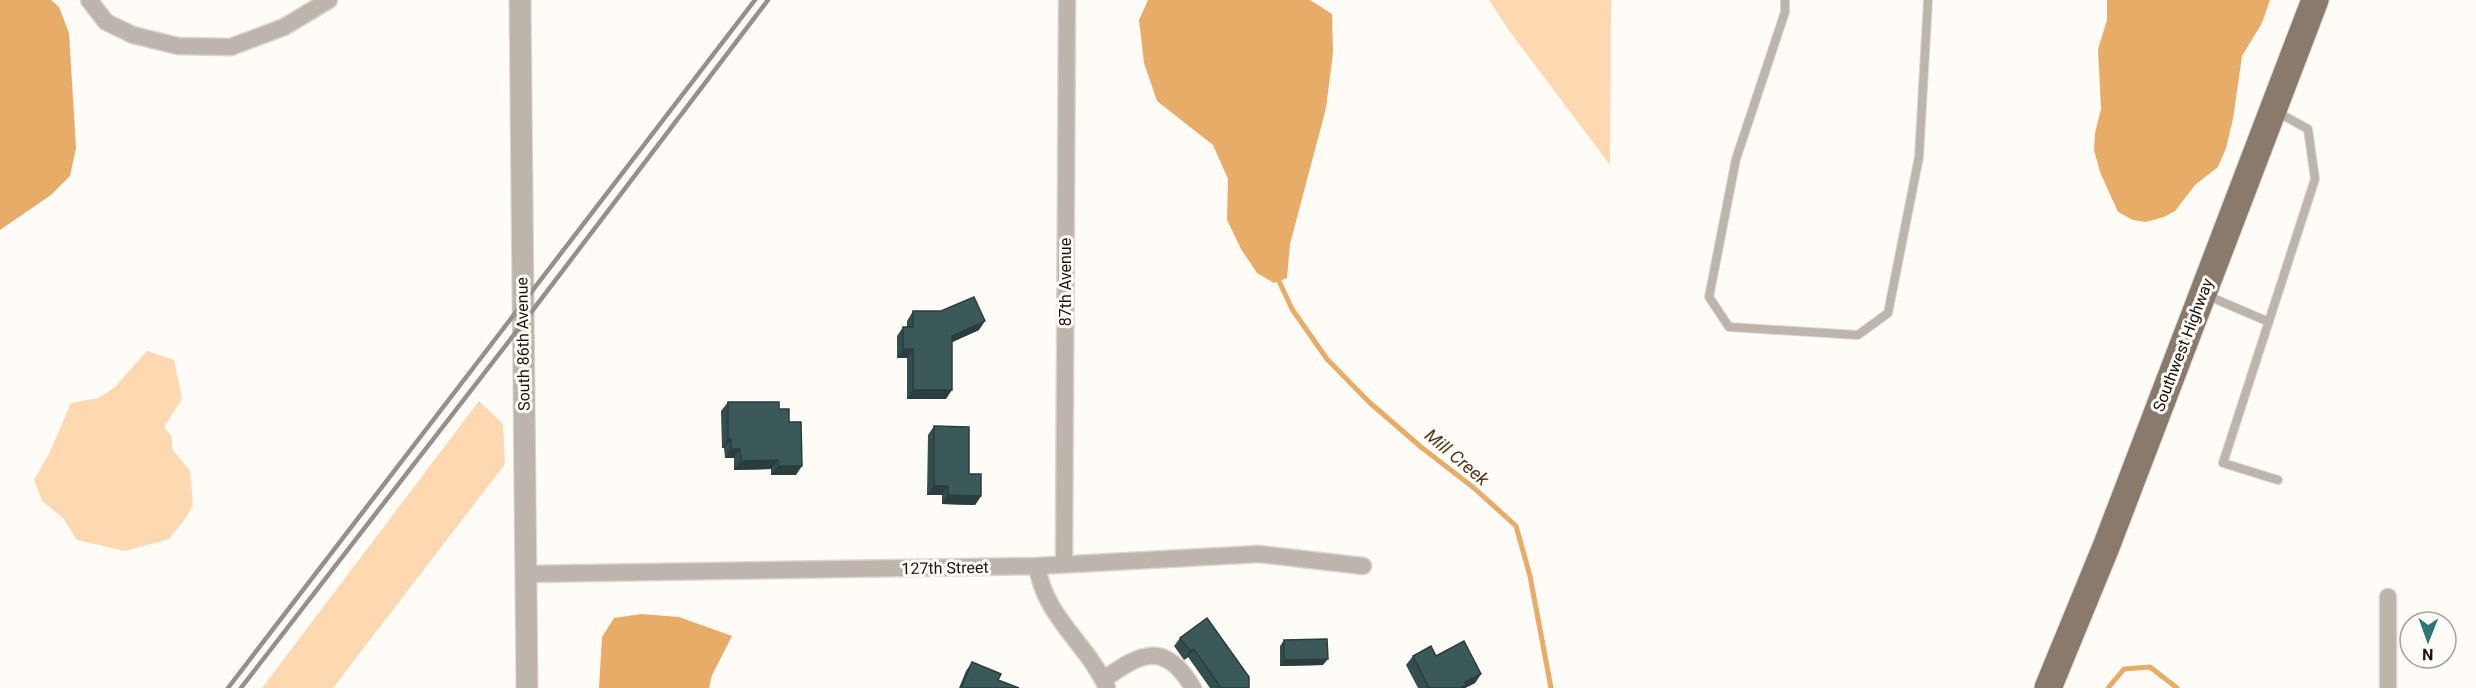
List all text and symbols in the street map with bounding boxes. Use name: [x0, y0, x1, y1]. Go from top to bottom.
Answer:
street label: 87th Avenue: [1056, 238, 1075, 326]
street label: Southwest Highway: [2149, 276, 2217, 414]
street label: South 86th Avenue: [512, 277, 534, 411]
water label: Mill Creek: [1421, 424, 1494, 490]
street label: 127th Street: [901, 558, 989, 578]
north arrow: [2398, 610, 2458, 670]
text: N: [2422, 645, 2434, 664]

